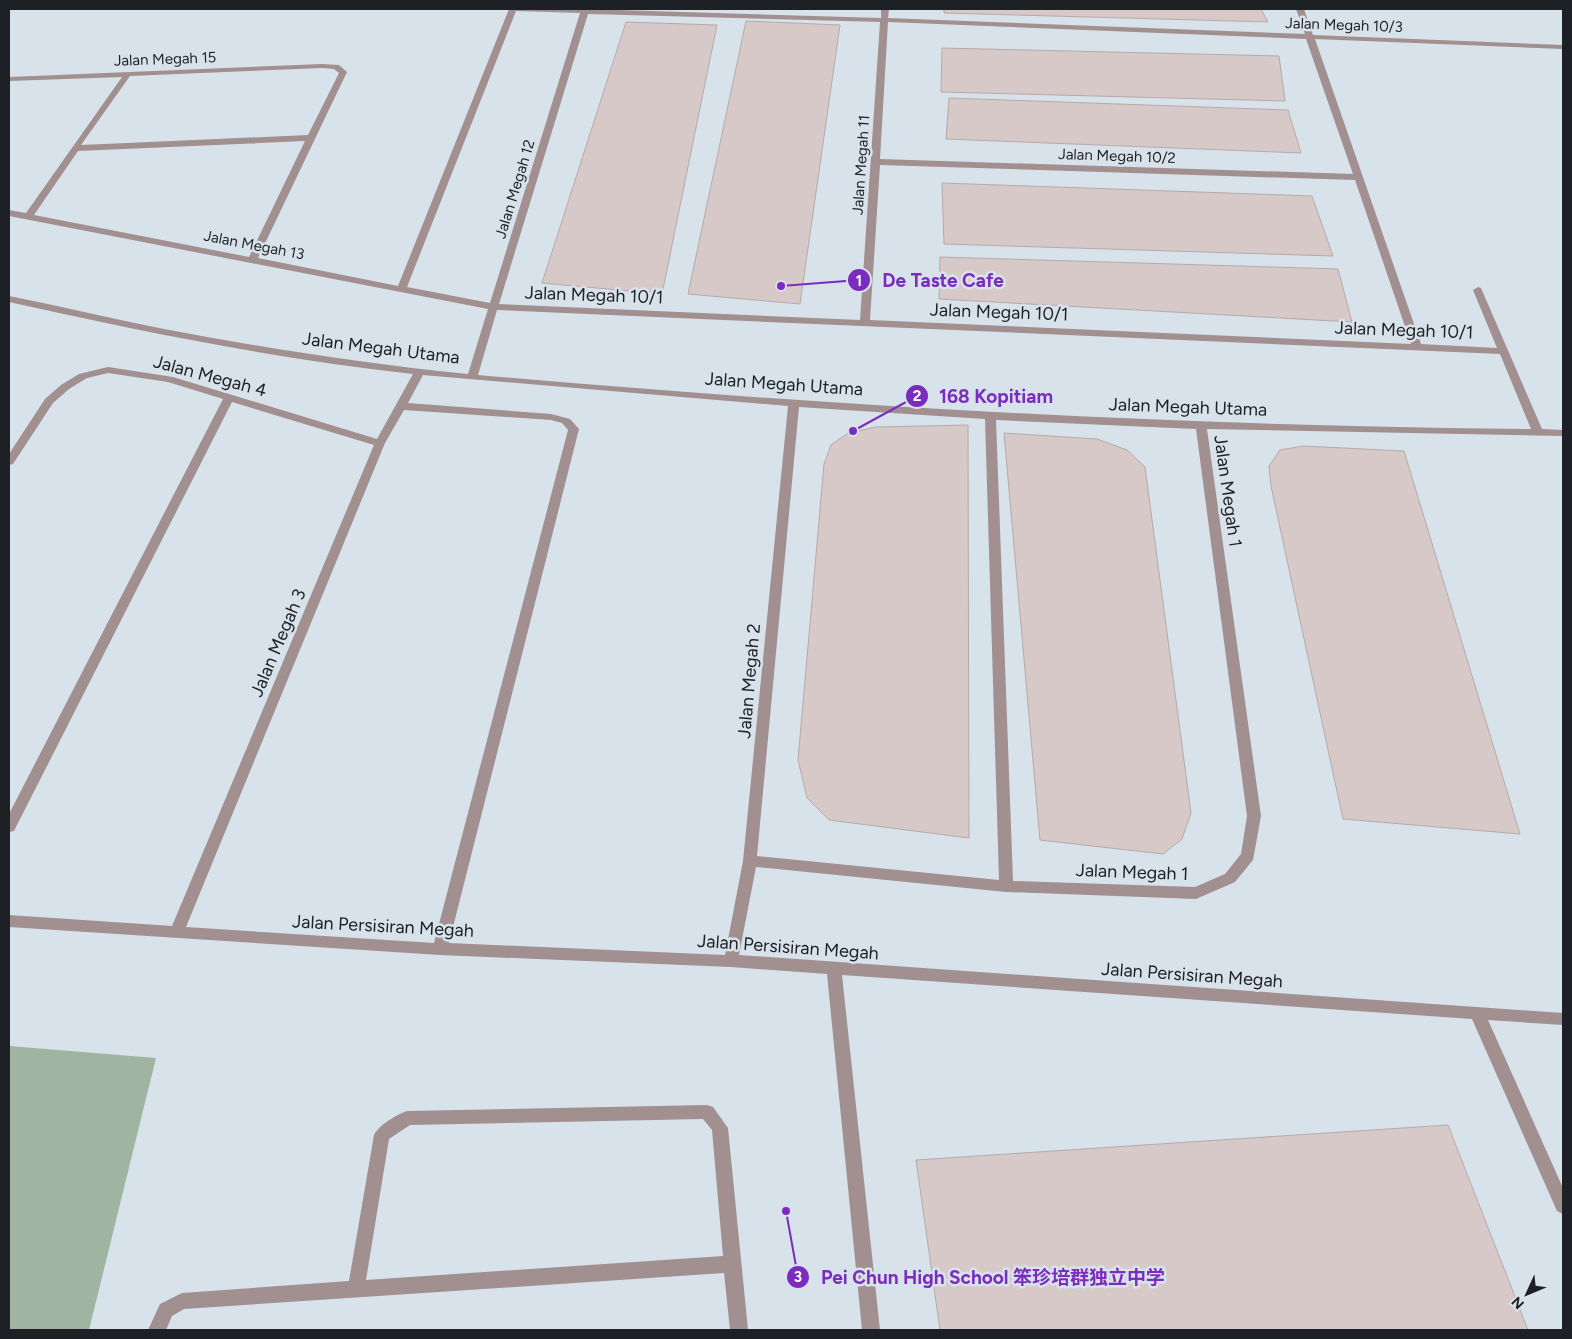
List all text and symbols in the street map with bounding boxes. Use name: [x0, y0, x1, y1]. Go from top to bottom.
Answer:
street label: Jalan Megah 10/3: [1285, 14, 1403, 36]
street label: Jalan Megah 15: [113, 48, 217, 70]
street label: Jalan Megah 11: [849, 114, 873, 216]
street label: Jalan Megah 12: [491, 137, 539, 241]
street label: Jalan Megah 10/2: [1058, 145, 1176, 167]
street label: Jalan Megah 13: [202, 226, 306, 264]
callout: De Taste Cafe: [847, 263, 1013, 297]
text: De Taste Cafe: [882, 269, 1004, 292]
text: 1: [856, 272, 862, 290]
street label: Jalan Megah 10/1: [524, 282, 664, 308]
street label: Jalan Megah 10/1: [929, 299, 1069, 325]
street label: Jalan Megah 10/1: [1334, 317, 1474, 343]
street label: Jalan Megah Utama: [301, 327, 461, 369]
street label: Jalan Megah 4: [151, 350, 269, 402]
street label: Jalan Megah Utama: [704, 367, 864, 401]
callout: 168 Kopitiam: [904, 379, 1063, 413]
text: 168 Kopitiam: [939, 385, 1053, 408]
text: 2: [913, 387, 922, 405]
street label: Jalan Megah Utama: [1108, 393, 1268, 421]
street label: Jalan Megah 1: [1209, 434, 1247, 548]
street label: Jalan Megah 3: [245, 586, 311, 700]
street label: Jalan Megah 2: [733, 623, 765, 739]
street label: Jalan Megah 1: [1075, 859, 1189, 885]
street label: Jalan Persisiran Megah: [292, 910, 474, 942]
street label: Jalan Persisiran Megah: [696, 930, 880, 964]
street label: Jalan Persisiran Megah: [1100, 958, 1284, 992]
callout: Pei Chun High School 笨珍培群独立中学: [786, 1260, 1175, 1294]
text: Pei Chun High School 笨珍培群独立中学: [821, 1266, 1165, 1289]
text: 3: [794, 1268, 802, 1286]
north arrow: [1502, 1269, 1552, 1319]
text: N: [1508, 1293, 1528, 1312]

